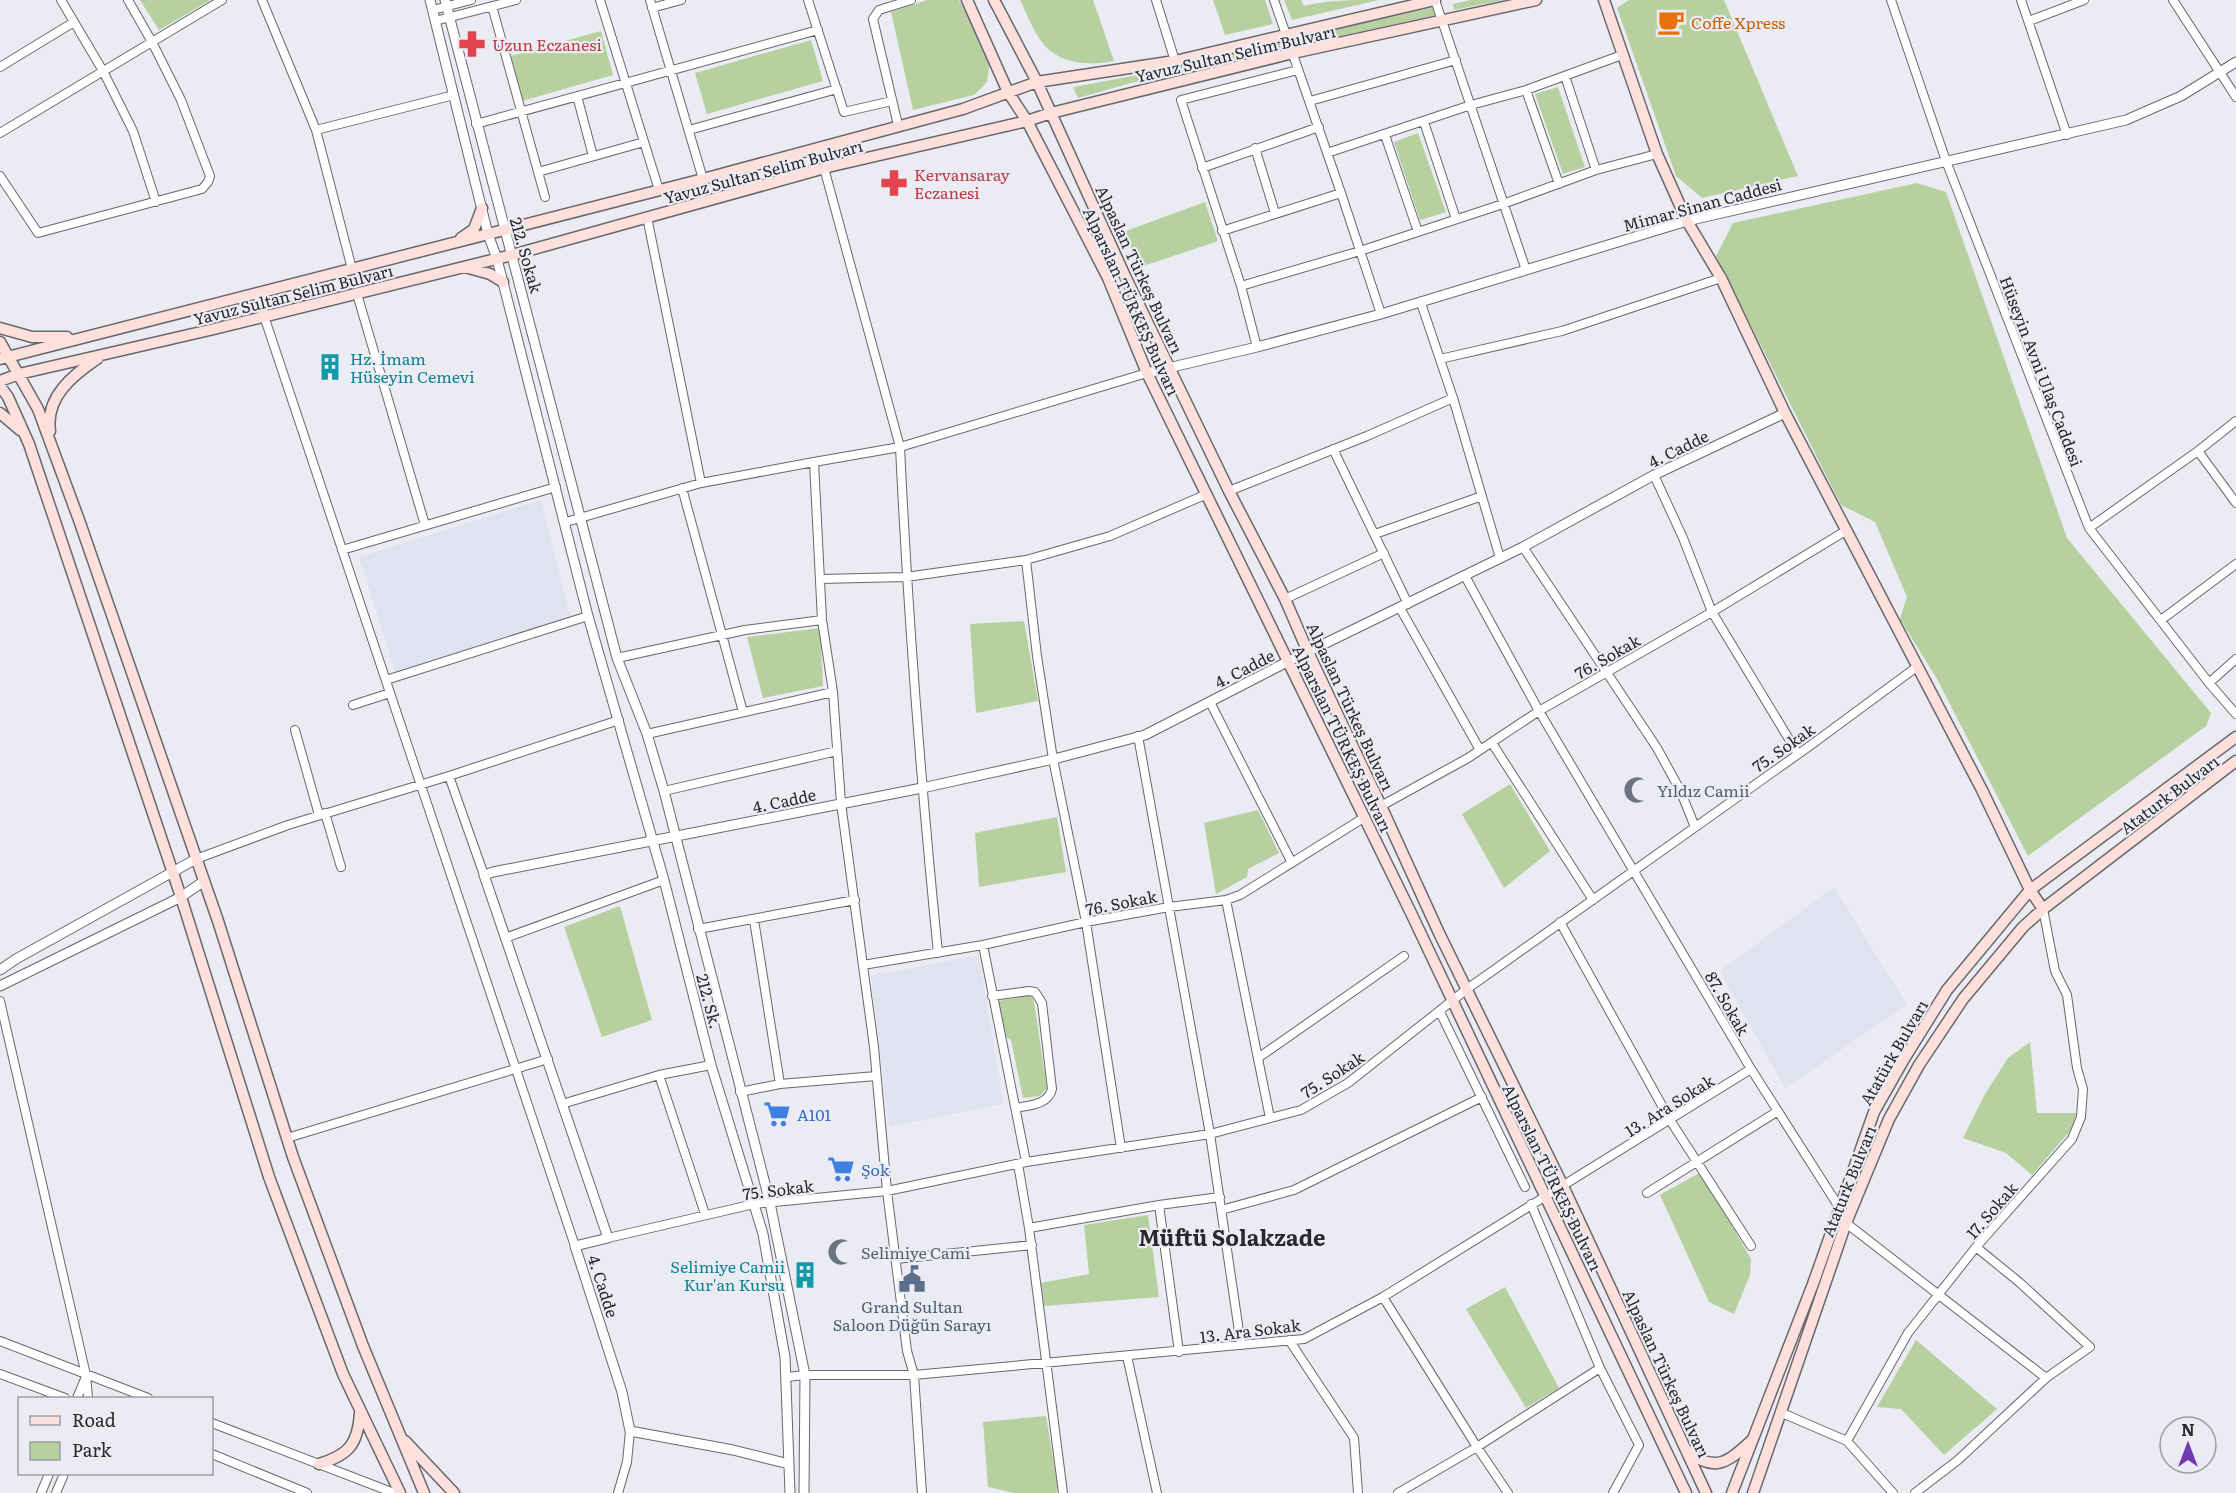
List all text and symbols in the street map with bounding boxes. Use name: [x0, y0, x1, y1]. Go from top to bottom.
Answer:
cafe icon: Coffe Xpress: [1656, 7, 1686, 37]
place label: Coffe Xpress: [1691, 10, 1785, 34]
street label: Yavuz Sultan Selim Bulvarı: [1132, 18, 1338, 88]
pharmacy icon: Uzun Eczanesi: [457, 29, 487, 59]
place label: Uzun Eczanesi: [492, 32, 602, 56]
street label: Yavuz Sultan Selim Bulvarı: [661, 133, 865, 209]
place label: Kervansaray Eczanesi: [914, 162, 1011, 204]
pharmacy icon: Kervansaray Eczanesi: [879, 168, 909, 198]
street label: Mimar Sinan Caddesi: [1620, 171, 1784, 237]
street label: Alpaslan Türkeş Bulvarı: [1090, 181, 1190, 357]
street label: Alparslan TÜRKEŞ Bulvarı: [1078, 203, 1186, 399]
street label: 212. Sokak: [505, 214, 549, 296]
street label: Yavuz Sultan Selim Bulvarı: [191, 258, 395, 330]
street label: Hüseyin Avni Ulaş Caddesi: [1995, 272, 2089, 470]
place label: Hz. İmam Hüseyin Cemevi: [350, 346, 475, 388]
building icon: Hz. İmam Hüseyin Cemevi: [315, 352, 345, 382]
street label: 4. Cadde: [1644, 423, 1712, 473]
street label: Alpaslan Türkeş Bulvarı: [1301, 618, 1401, 794]
street label: 76. Sokak: [1570, 627, 1644, 684]
street label: Alparslan TÜRKEŞ Bulvarı: [1287, 640, 1399, 836]
street label: 4. Cadde: [1210, 643, 1278, 693]
street label: 75. Sokak: [1747, 717, 1819, 777]
street label: Ataturk Bulvarı: [2115, 749, 2223, 839]
mosque icon: Yıldız Camii: [1622, 775, 1652, 805]
place label: Yıldız Camii: [1657, 778, 1750, 802]
street label: 4. Cadde: [750, 782, 818, 818]
street label: 76. Sokak: [1083, 883, 1159, 921]
street label: 87. Sokak: [1700, 966, 1756, 1040]
street label: 212. Sk.: [691, 971, 729, 1031]
street label: Atatürk Bulvarı: [1853, 995, 1933, 1109]
street label: 75. Sokak: [1296, 1044, 1369, 1103]
street label: 13. Ara Sokak: [1620, 1068, 1719, 1142]
street label: Alparslan TÜRKEŞ Bulvarı: [1497, 1079, 1609, 1275]
supermarket icon: A101: [762, 1099, 792, 1129]
place label: A101: [797, 1102, 832, 1126]
street label: Ataturk Bulvarı: [1815, 1122, 1881, 1240]
supermarket icon: Şok: [826, 1154, 856, 1184]
place label: Şok: [861, 1157, 890, 1181]
street label: 75. Sokak: [741, 1173, 815, 1205]
street label: 17. Sokak: [1960, 1176, 2022, 1243]
district label: Müftü Solakzade: [1138, 1220, 1326, 1253]
mosque icon: Selimiye Cami: [826, 1237, 856, 1267]
place label: Selimiye Cami: [861, 1240, 970, 1264]
street label: 4. Cadde: [583, 1252, 625, 1320]
place label: Selimiye Camii Kur'an Kursu: [670, 1254, 785, 1296]
building icon: Selimiye Camii Kur'an Kursu: [790, 1260, 820, 1290]
public building icon: Grand Sultan Saloon Düğün Sarayı: [897, 1264, 927, 1294]
street label: Alpaslan Türkeş Bulvarı: [1617, 1285, 1717, 1461]
place label: Grand Sultan Saloon Düğün Sarayı: [833, 1294, 991, 1336]
street label: 13. Ara Sokak: [1198, 1312, 1302, 1348]
legend: [18, 1397, 213, 1475]
text: Road: [72, 1406, 116, 1433]
north arrow: [2158, 1415, 2218, 1475]
text: N: [2181, 1417, 2195, 1441]
text: Park: [72, 1436, 113, 1463]

